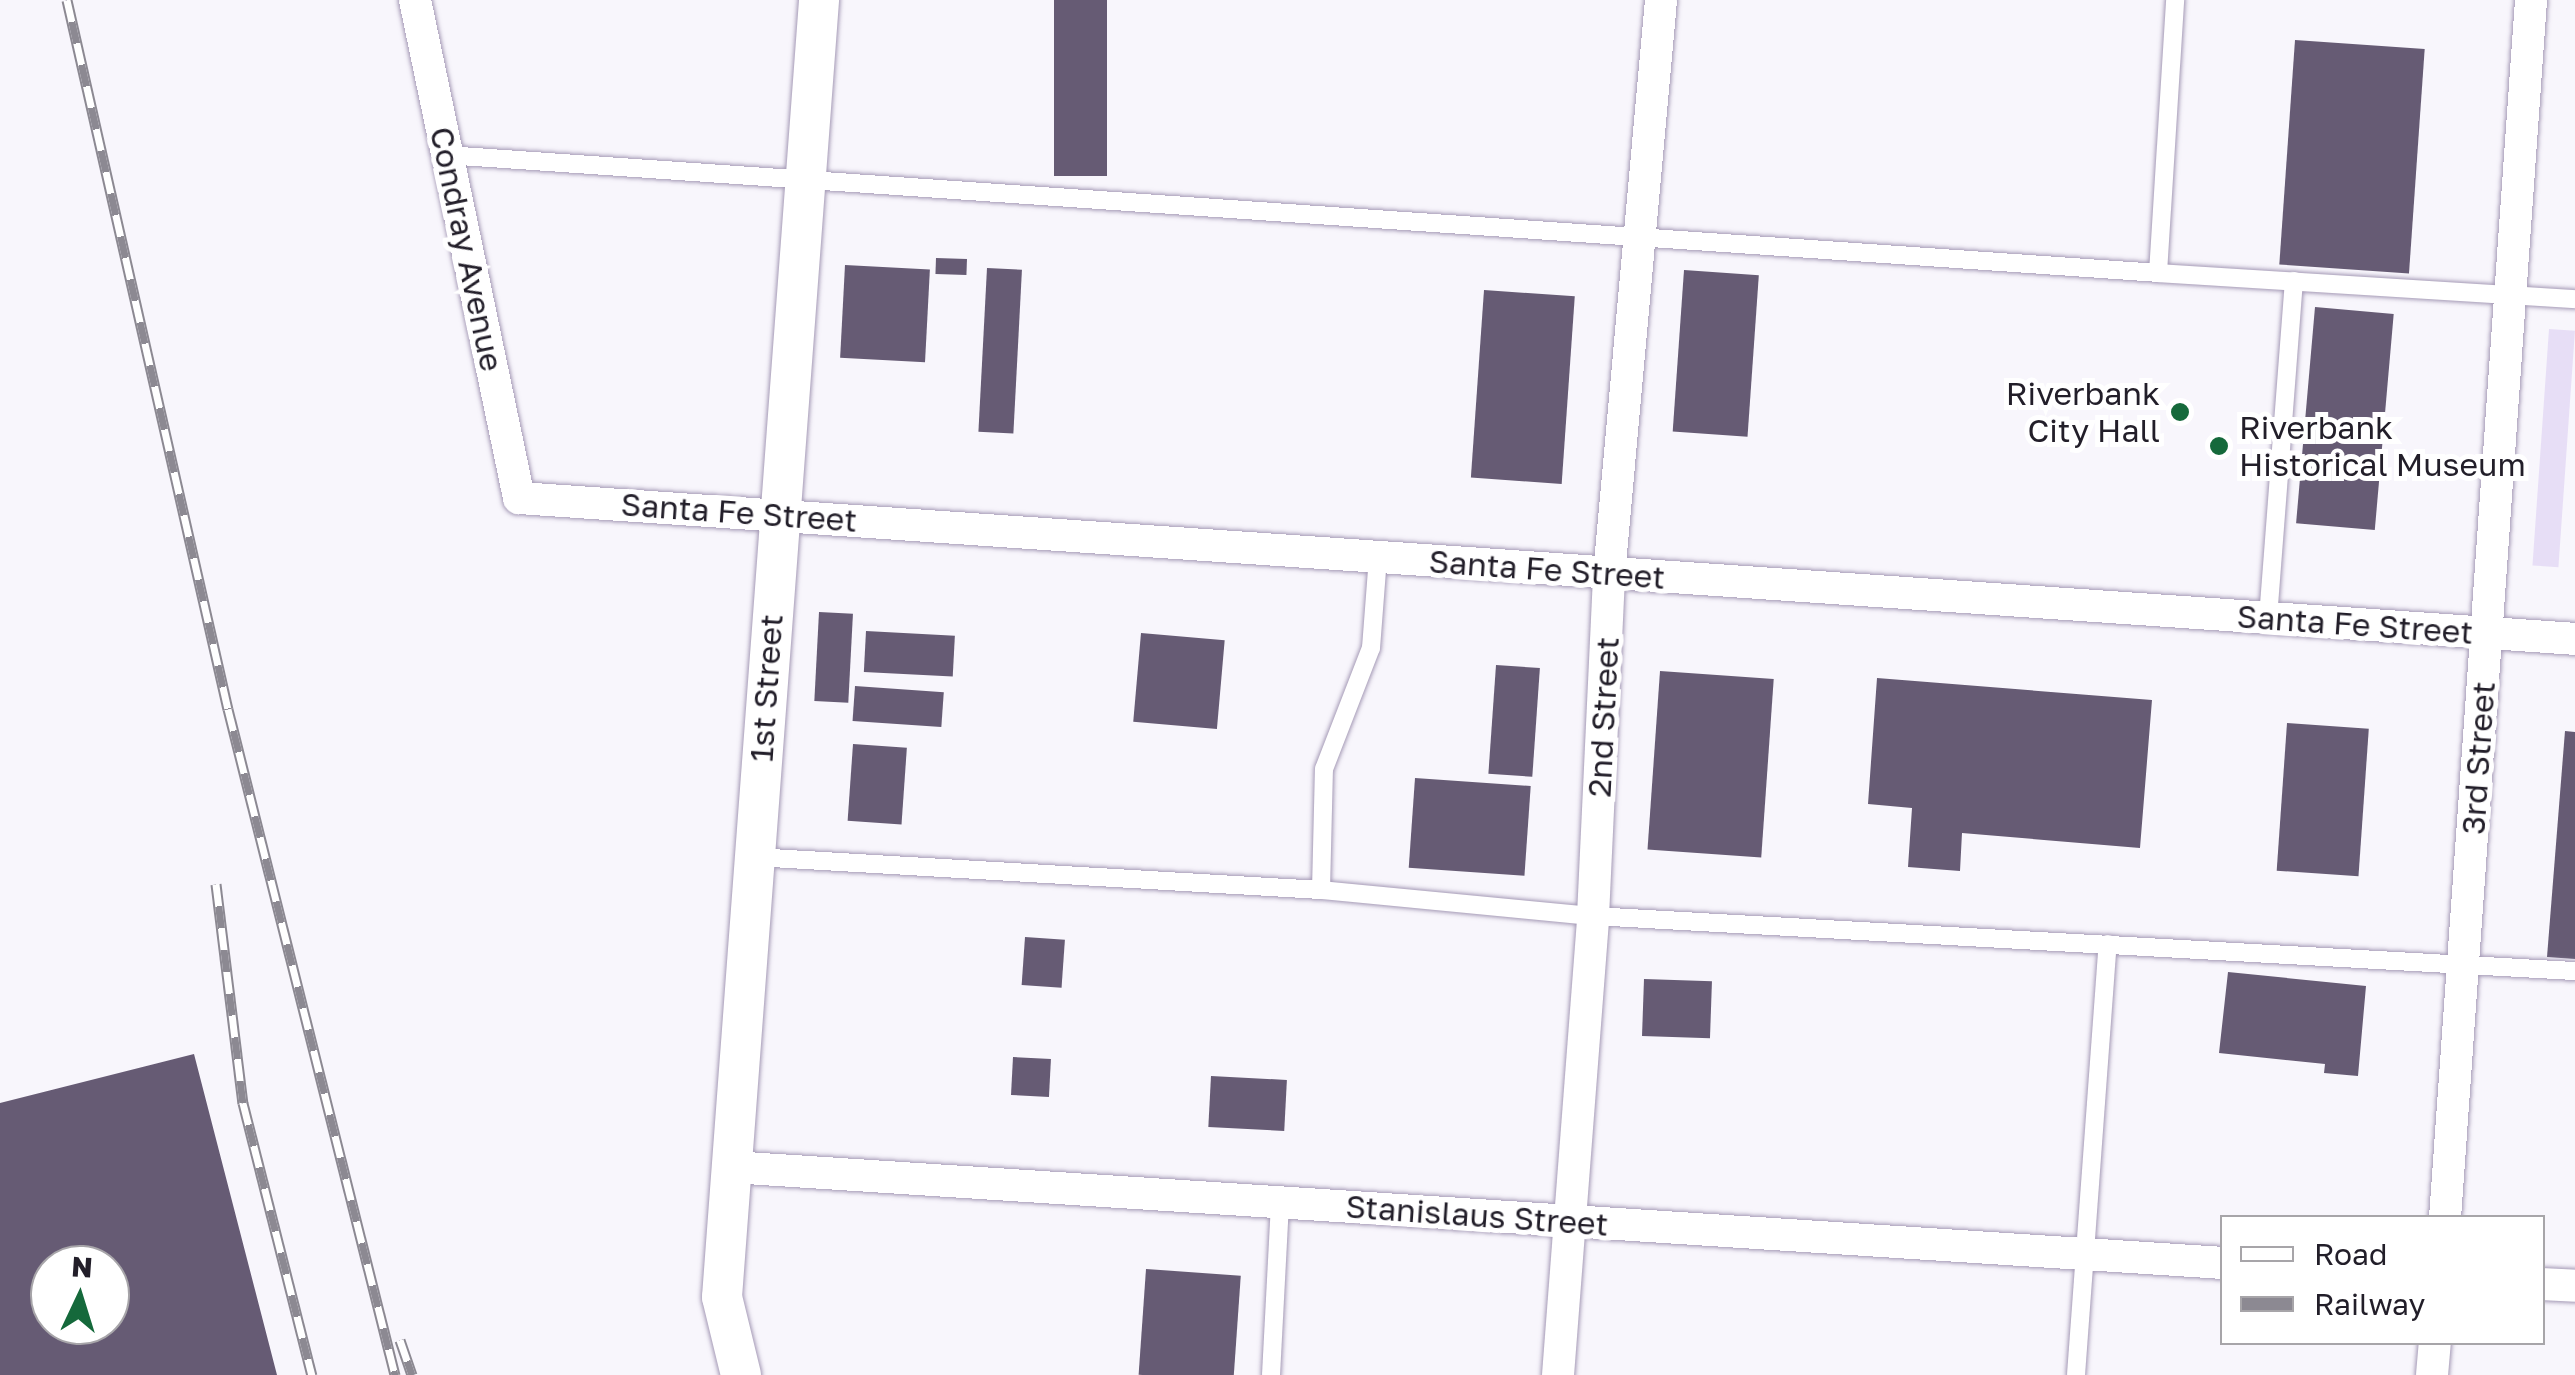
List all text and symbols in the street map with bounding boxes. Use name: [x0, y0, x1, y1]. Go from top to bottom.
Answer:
street label: Condray Avenue: [422, 123, 512, 375]
place label: Riverbank City Hall: [2006, 375, 2160, 450]
marker: Riverbank City Hall: [2169, 401, 2191, 423]
place label: Riverbank Historical Museum: [2239, 409, 2526, 484]
marker: Riverbank Historical Museum: [2208, 435, 2230, 457]
street label: Santa Fe Street: [620, 485, 858, 539]
street label: Santa Fe Street: [1428, 542, 1666, 596]
street label: Santa Fe Street: [2236, 597, 2474, 651]
street label: 1st Street: [742, 613, 790, 763]
street label: 2nd Street: [1580, 636, 1626, 798]
street label: 3rd Street: [2454, 680, 2502, 836]
street label: Stanislaus Street: [1344, 1187, 1610, 1243]
legend: [2220, 1215, 2545, 1345]
text: Road: [2314, 1236, 2388, 1272]
north arrow: [30, 1245, 130, 1345]
text: N: [70, 1249, 94, 1284]
text: Railway: [2314, 1286, 2425, 1322]

